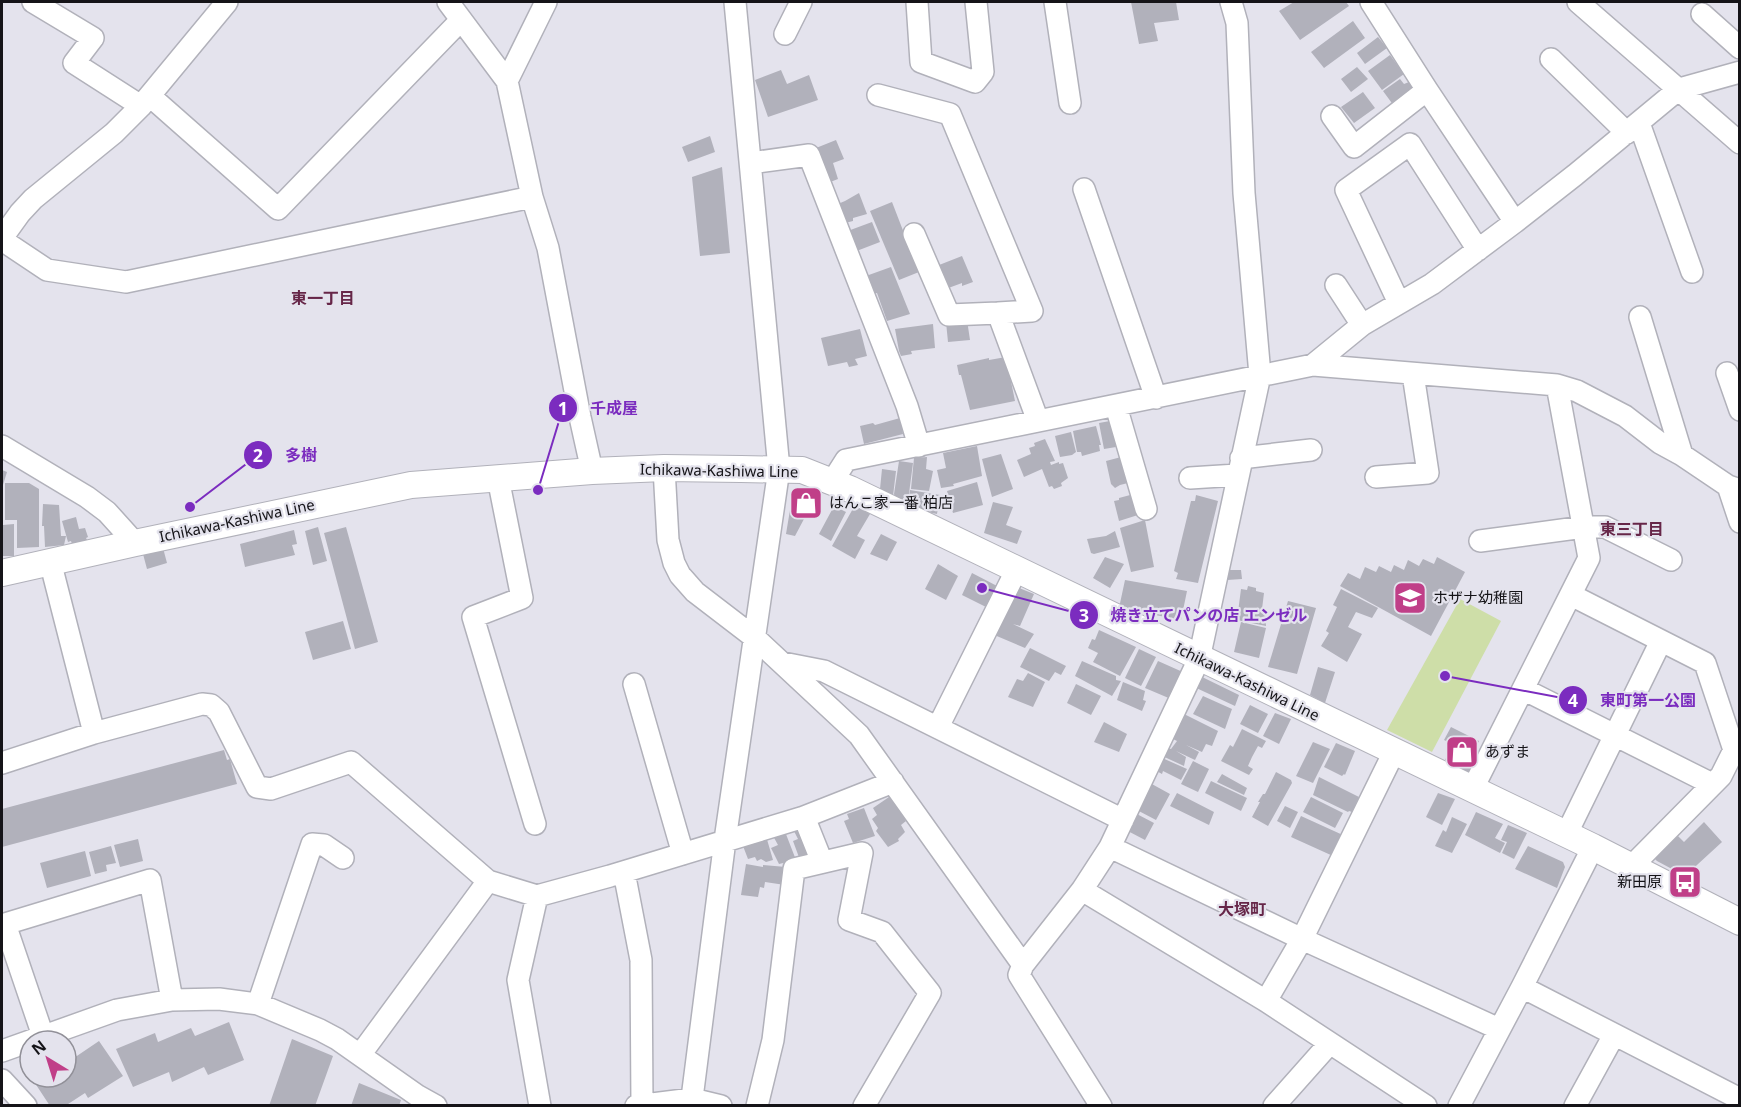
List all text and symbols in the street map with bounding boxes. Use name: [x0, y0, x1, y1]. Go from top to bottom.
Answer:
district label: 東一丁目: [291, 287, 355, 309]
callout: 千成屋: [548, 391, 650, 425]
text: 1: [558, 396, 568, 420]
text: 千成屋: [590, 397, 638, 419]
callout: 多樹: [243, 438, 329, 472]
text: 2: [253, 443, 263, 467]
text: 多樹: [285, 444, 317, 466]
street label: Ichikawa-Kashiwa Line: [640, 459, 798, 481]
shop icon: はんこ家一番 柏店: [788, 485, 824, 521]
place label: はんこ家一番 柏店: [829, 492, 953, 512]
street label: Ichikawa-Kashiwa Line: [157, 494, 316, 546]
district label: 東三丁目: [1600, 518, 1664, 540]
school or university icon: ホザナ幼稚園: [1392, 580, 1428, 616]
place label: ホザナ幼稚園: [1433, 587, 1523, 607]
callout: 焼き立てパンの店 エンゼル: [1069, 598, 1319, 632]
text: 3: [1079, 603, 1089, 627]
text: 焼き立てパンの店 エンゼル: [1111, 604, 1307, 626]
street label: Ichikawa-Kashiwa Line: [1172, 637, 1323, 725]
callout: 東町第一公園: [1558, 683, 1708, 717]
text: 4: [1568, 688, 1578, 712]
text: 東町第一公園: [1600, 689, 1696, 711]
shop icon: あずま: [1444, 734, 1480, 770]
place label: あずま: [1485, 741, 1530, 761]
bus stop icon: 新田原: [1667, 864, 1703, 900]
place label: 新田原: [1617, 871, 1662, 891]
district label: 大塚町: [1218, 898, 1266, 920]
north arrow: [18, 1029, 78, 1089]
text: N: [27, 1035, 51, 1060]

